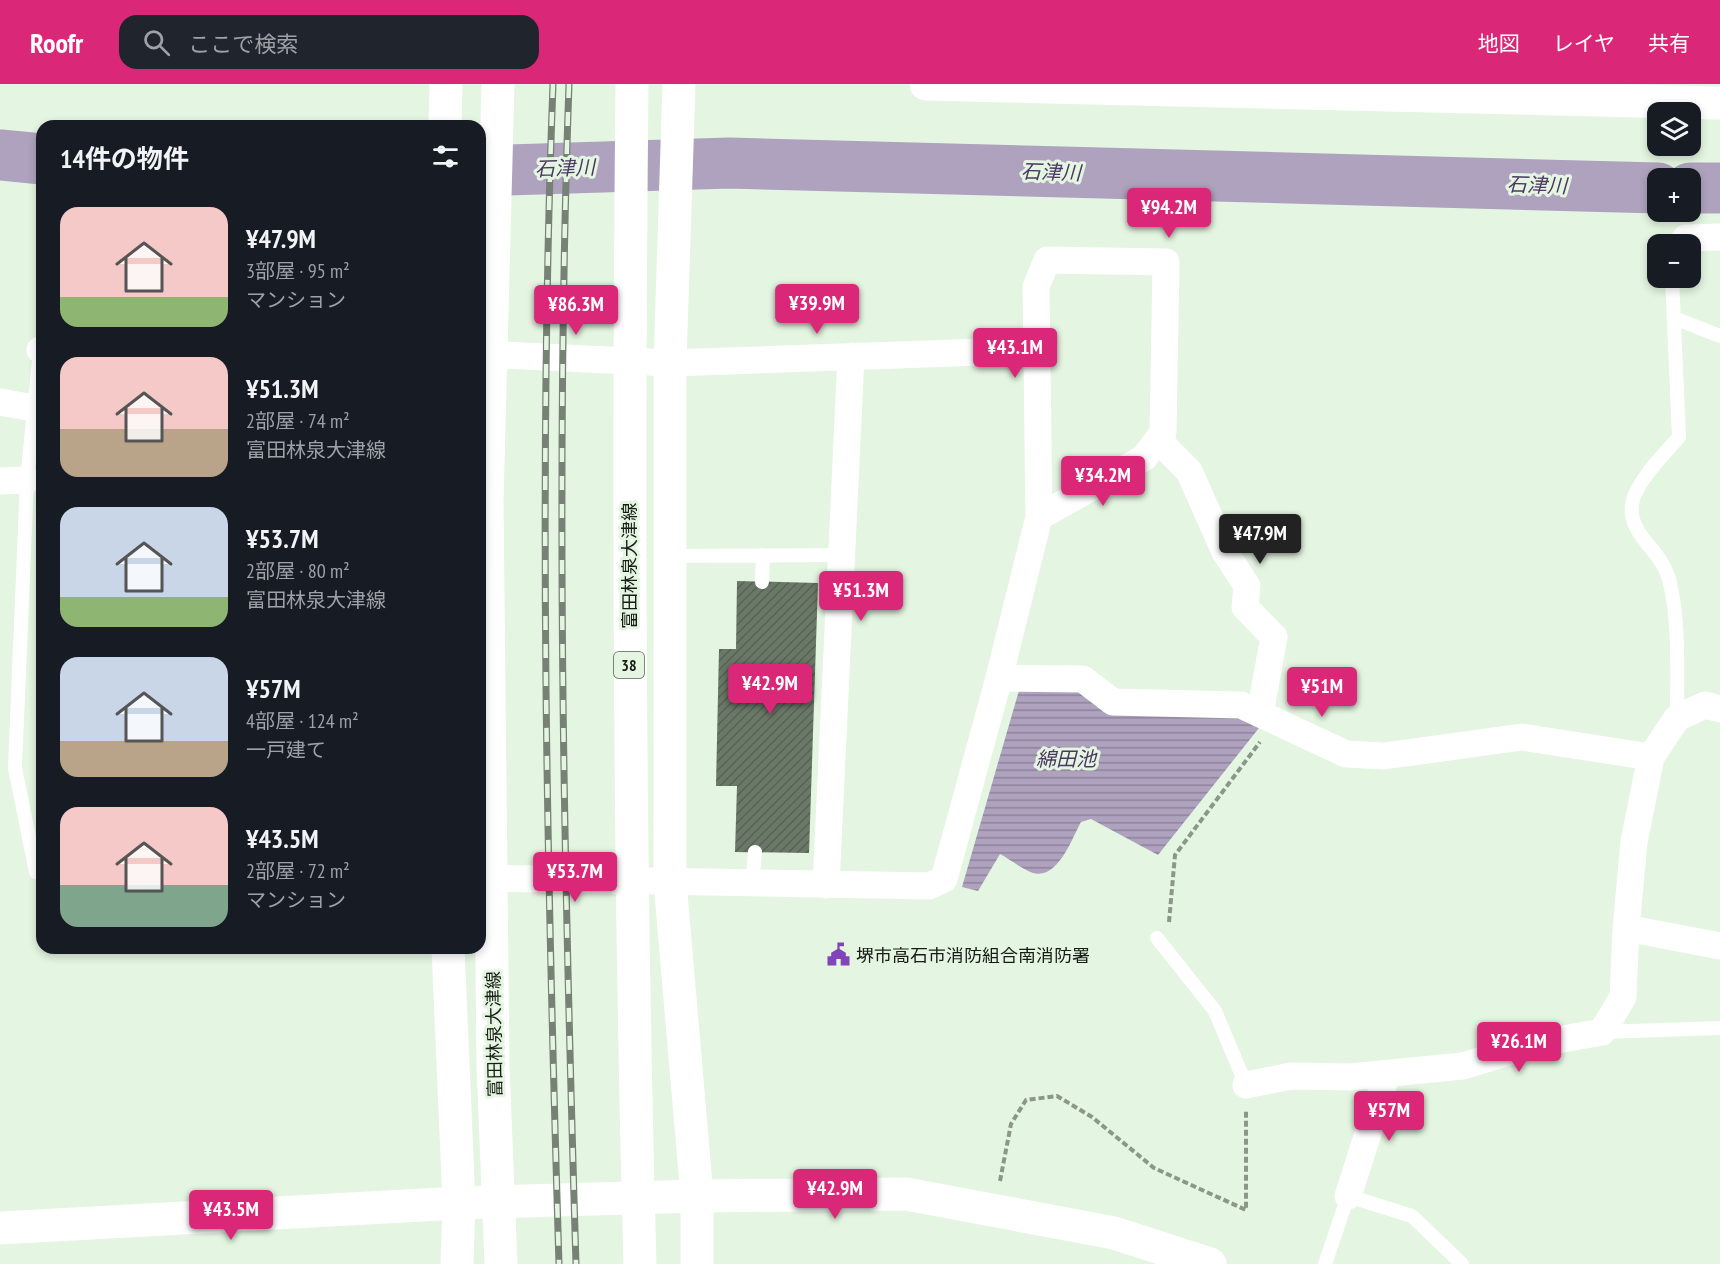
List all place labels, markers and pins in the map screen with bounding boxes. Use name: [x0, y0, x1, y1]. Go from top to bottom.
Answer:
pin: ¥94.2M: [1120, 188, 1218, 239]
pin: ¥39.9M: [768, 284, 866, 335]
pin: ¥86.3M: [527, 285, 625, 336]
pin: ¥43.1M: [966, 328, 1064, 379]
pin: ¥34.2M: [1054, 456, 1152, 507]
pin: ¥47.9M: [1211, 514, 1309, 565]
pin: ¥51.3M: [812, 571, 910, 622]
pin: ¥42.9M: [721, 664, 819, 715]
pin: ¥51M: [1286, 667, 1358, 718]
pin: ¥53.7M: [526, 852, 624, 903]
public building icon: 堺市高石市消防組合南消防署: [825, 942, 851, 968]
place label: 堺市高石市消防組合南消防署: [856, 944, 1090, 967]
pin: ¥26.1M: [1470, 1022, 1568, 1073]
pin: ¥57M: [1353, 1091, 1425, 1142]
pin: ¥42.9M: [786, 1169, 884, 1220]
pin: ¥43.5M: [182, 1190, 280, 1241]

